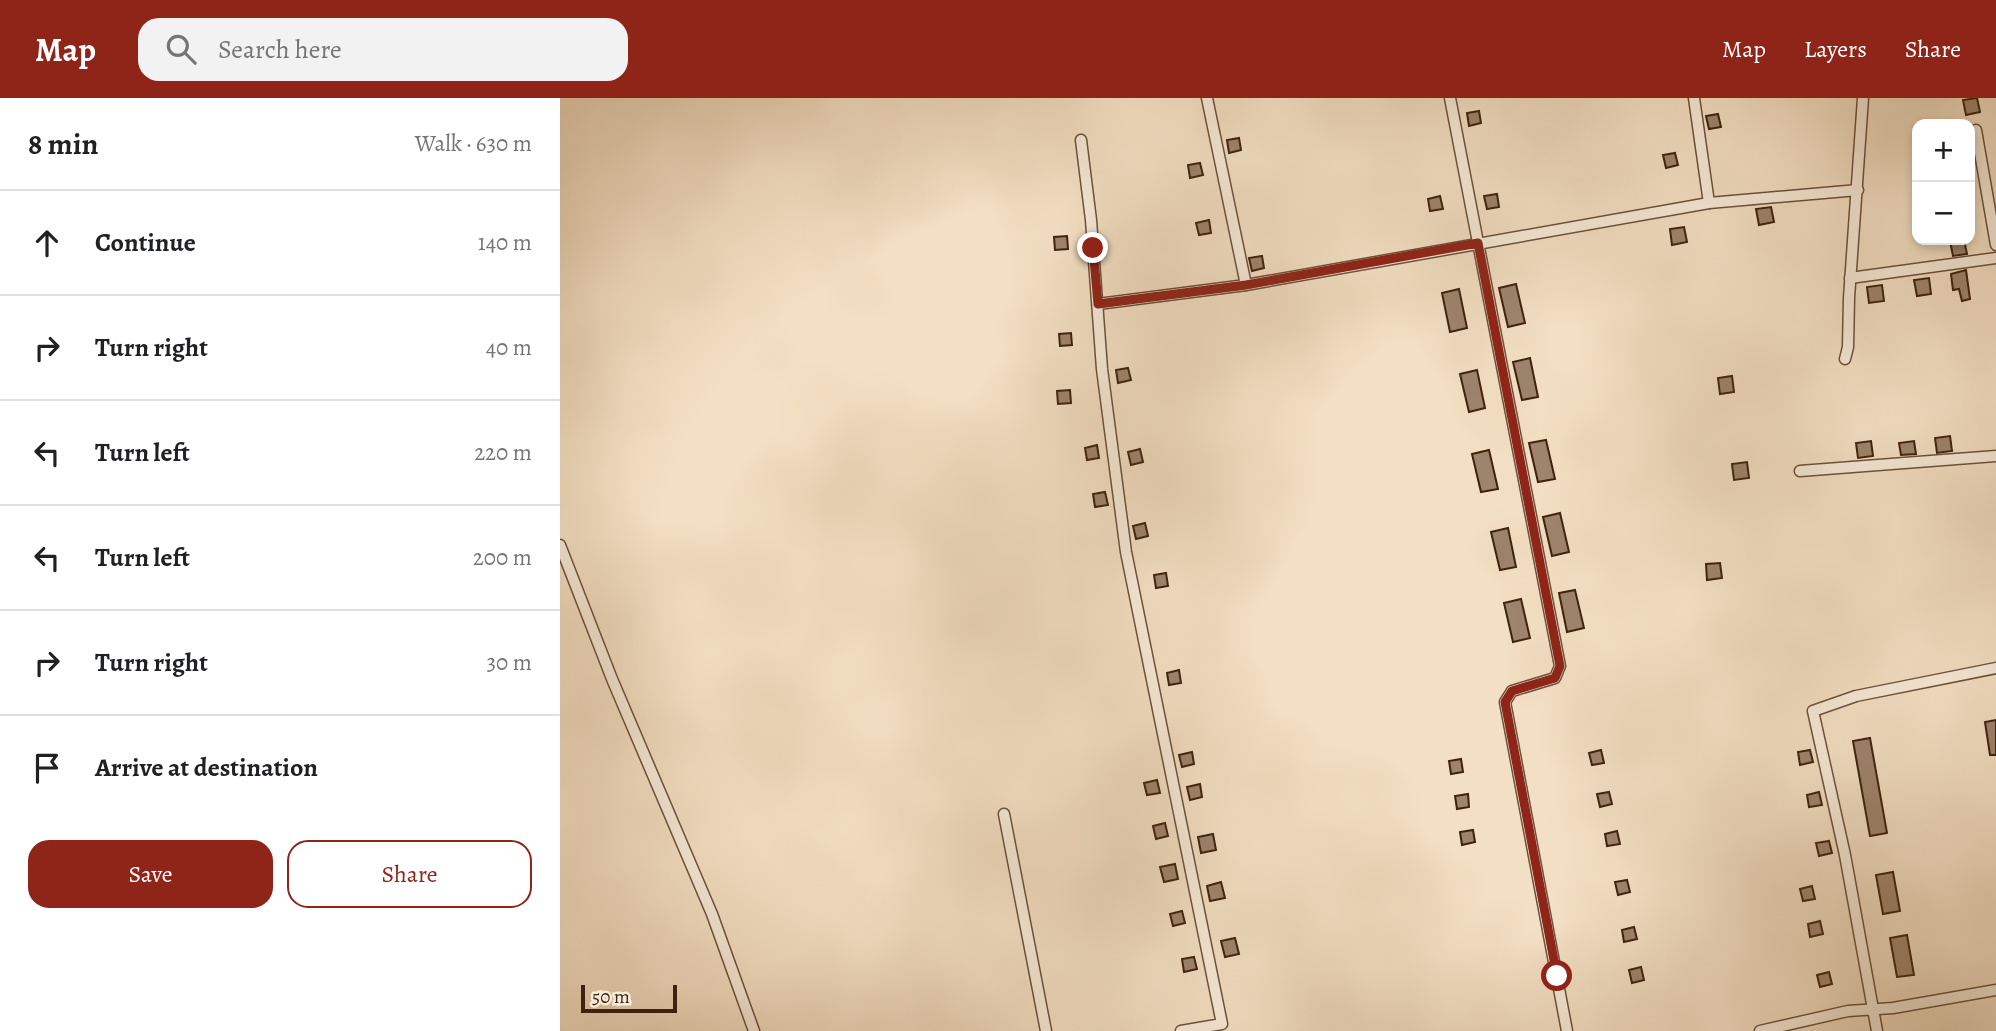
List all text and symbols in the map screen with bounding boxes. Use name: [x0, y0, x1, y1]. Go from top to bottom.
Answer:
search box: [138, 18, 628, 81]
text: Map: [35, 27, 96, 72]
icon: search: [162, 30, 200, 68]
text: Search here: [218, 32, 342, 67]
text: Map: [1722, 33, 1766, 65]
text: Layers: [1804, 33, 1867, 65]
text: Share: [1905, 33, 1961, 65]
map controls: [1912, 119, 1975, 245]
button: +: [1912, 119, 1975, 182]
text: 8 min: [28, 124, 98, 164]
text: Walk · 630 m: [415, 128, 532, 159]
button: −: [1912, 182, 1975, 245]
icon: ahead: [28, 224, 66, 262]
text: Continue: [95, 225, 196, 260]
text: 140 m: [478, 227, 532, 258]
route end: [1077, 232, 1108, 263]
icon: right: [28, 329, 66, 367]
text: Turn right: [95, 330, 208, 365]
text: 40 m: [486, 332, 532, 363]
icon: left: [28, 434, 66, 472]
text: Turn left: [95, 435, 190, 470]
text: 220 m: [474, 437, 532, 468]
icon: left: [28, 539, 66, 577]
text: Turn left: [95, 540, 190, 575]
text: 200 m: [473, 542, 532, 573]
icon: right: [28, 644, 66, 682]
text: Turn right: [95, 645, 208, 680]
text: 30 m: [486, 647, 532, 678]
icon: arrive: [28, 749, 66, 787]
text: Arrive at destination: [95, 750, 318, 785]
button: Save: [28, 840, 273, 908]
button: Share: [287, 840, 532, 908]
route start: [1541, 960, 1572, 991]
scale bar: [581, 982, 677, 1014]
text: 50 m: [592, 984, 630, 1010]

